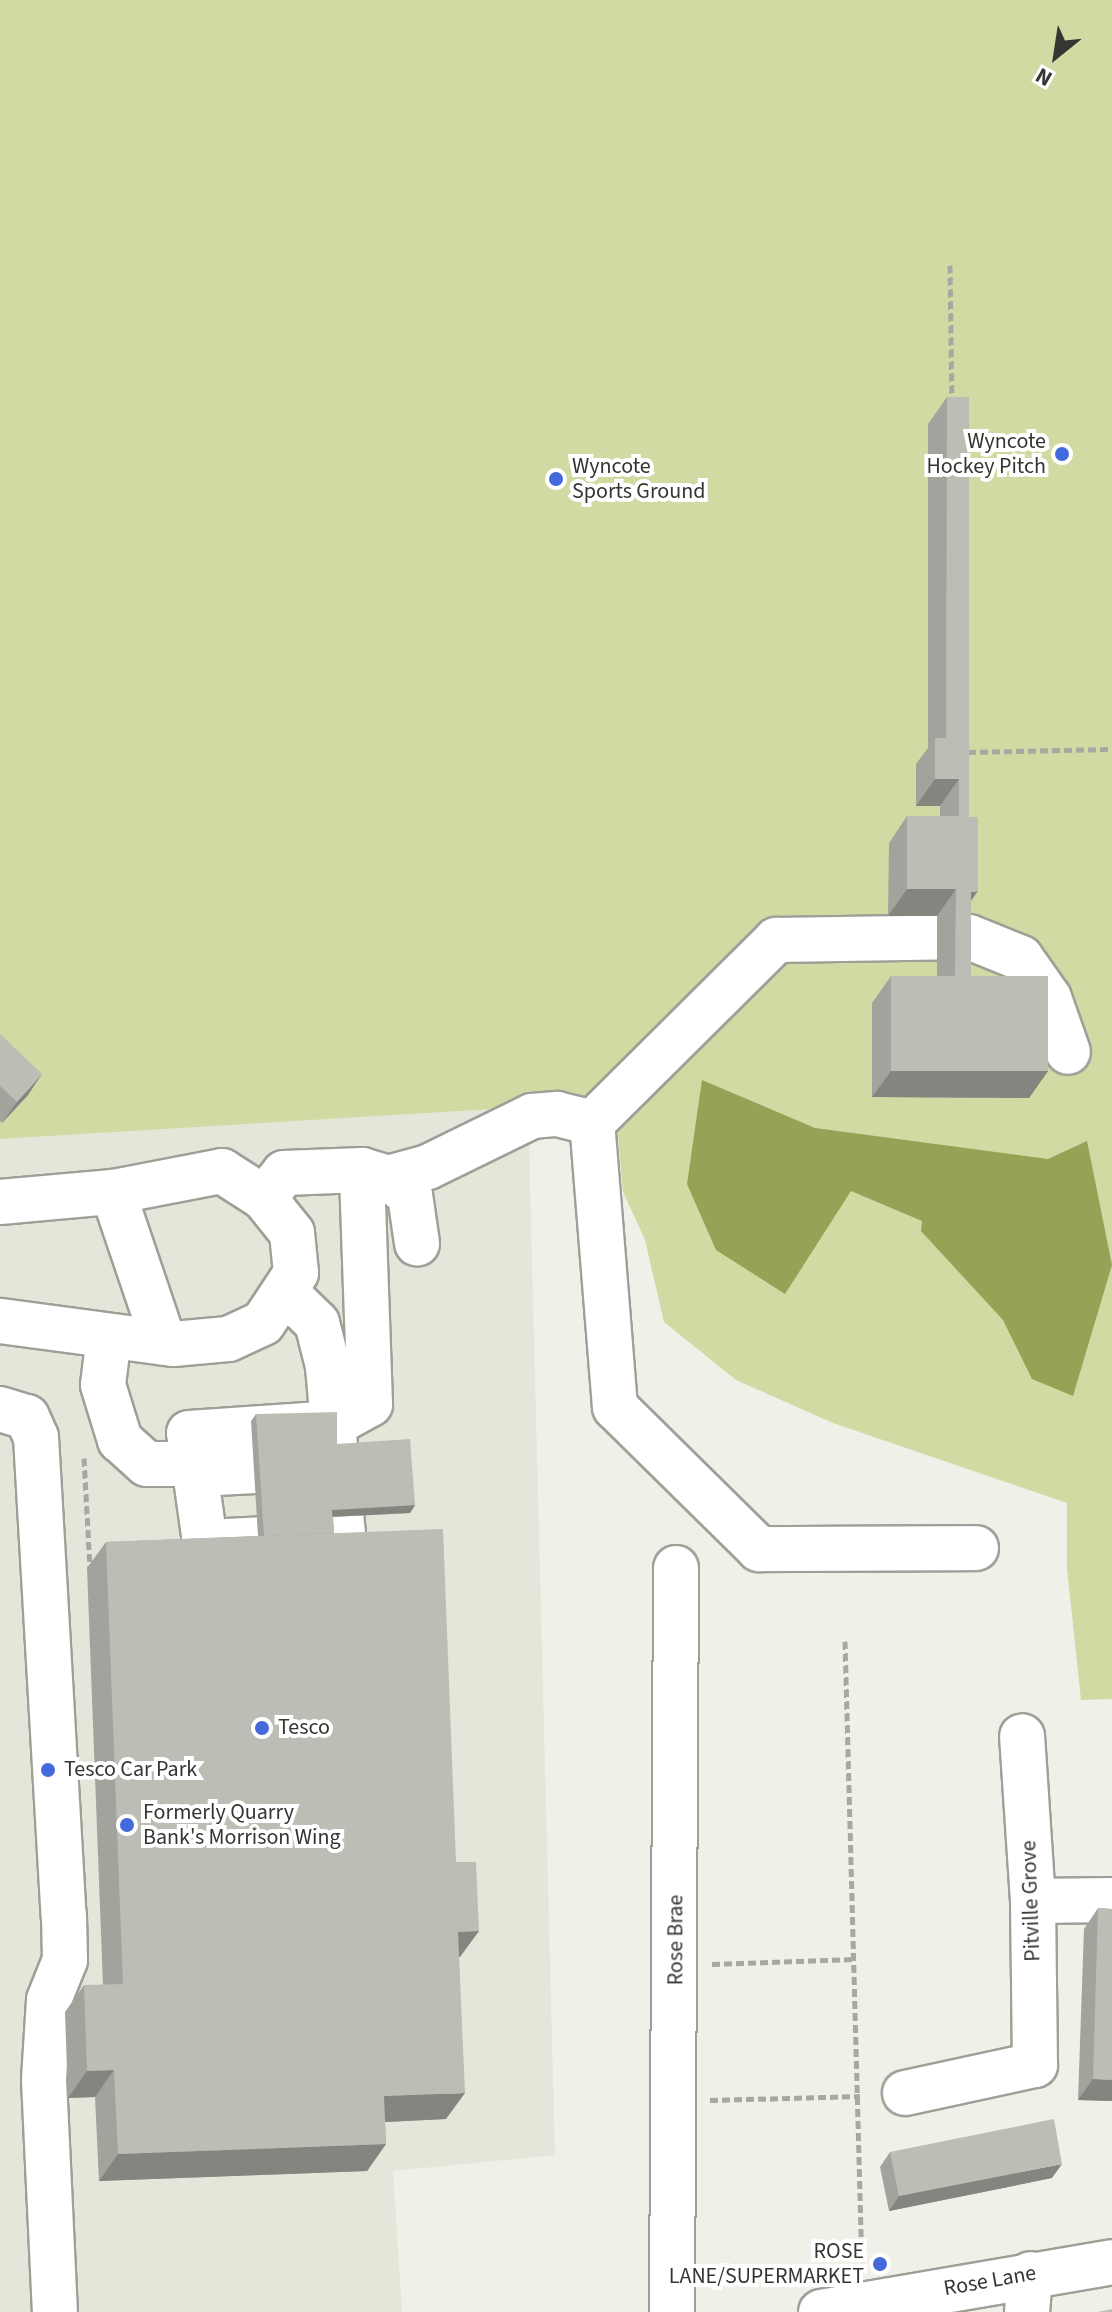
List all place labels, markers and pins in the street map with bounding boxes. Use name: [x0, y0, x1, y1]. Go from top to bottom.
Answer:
place label: Wyncote Hockey Pitch: [927, 428, 1046, 480]
marker: Wyncote Hockey Pitch: [1053, 445, 1071, 463]
place label: Wyncote Sports Ground: [572, 453, 705, 504]
marker: Wyncote Sports Ground: [547, 470, 565, 488]
place label: Tesco: [278, 1715, 330, 1741]
marker: Tesco: [253, 1719, 271, 1737]
place label: Tesco Car Park: [64, 1757, 197, 1783]
marker: Tesco Car Park: [39, 1761, 57, 1779]
place label: Formerly Quarry Bank's Morrison Wing: [143, 1799, 341, 1850]
marker: Formerly Quarry Bank's Morrison Wing: [118, 1816, 136, 1834]
place label: ROSE LANE/SUPERMARKET: [669, 2238, 864, 2290]
marker: ROSE LANE/SUPERMARKET: [871, 2255, 889, 2273]

